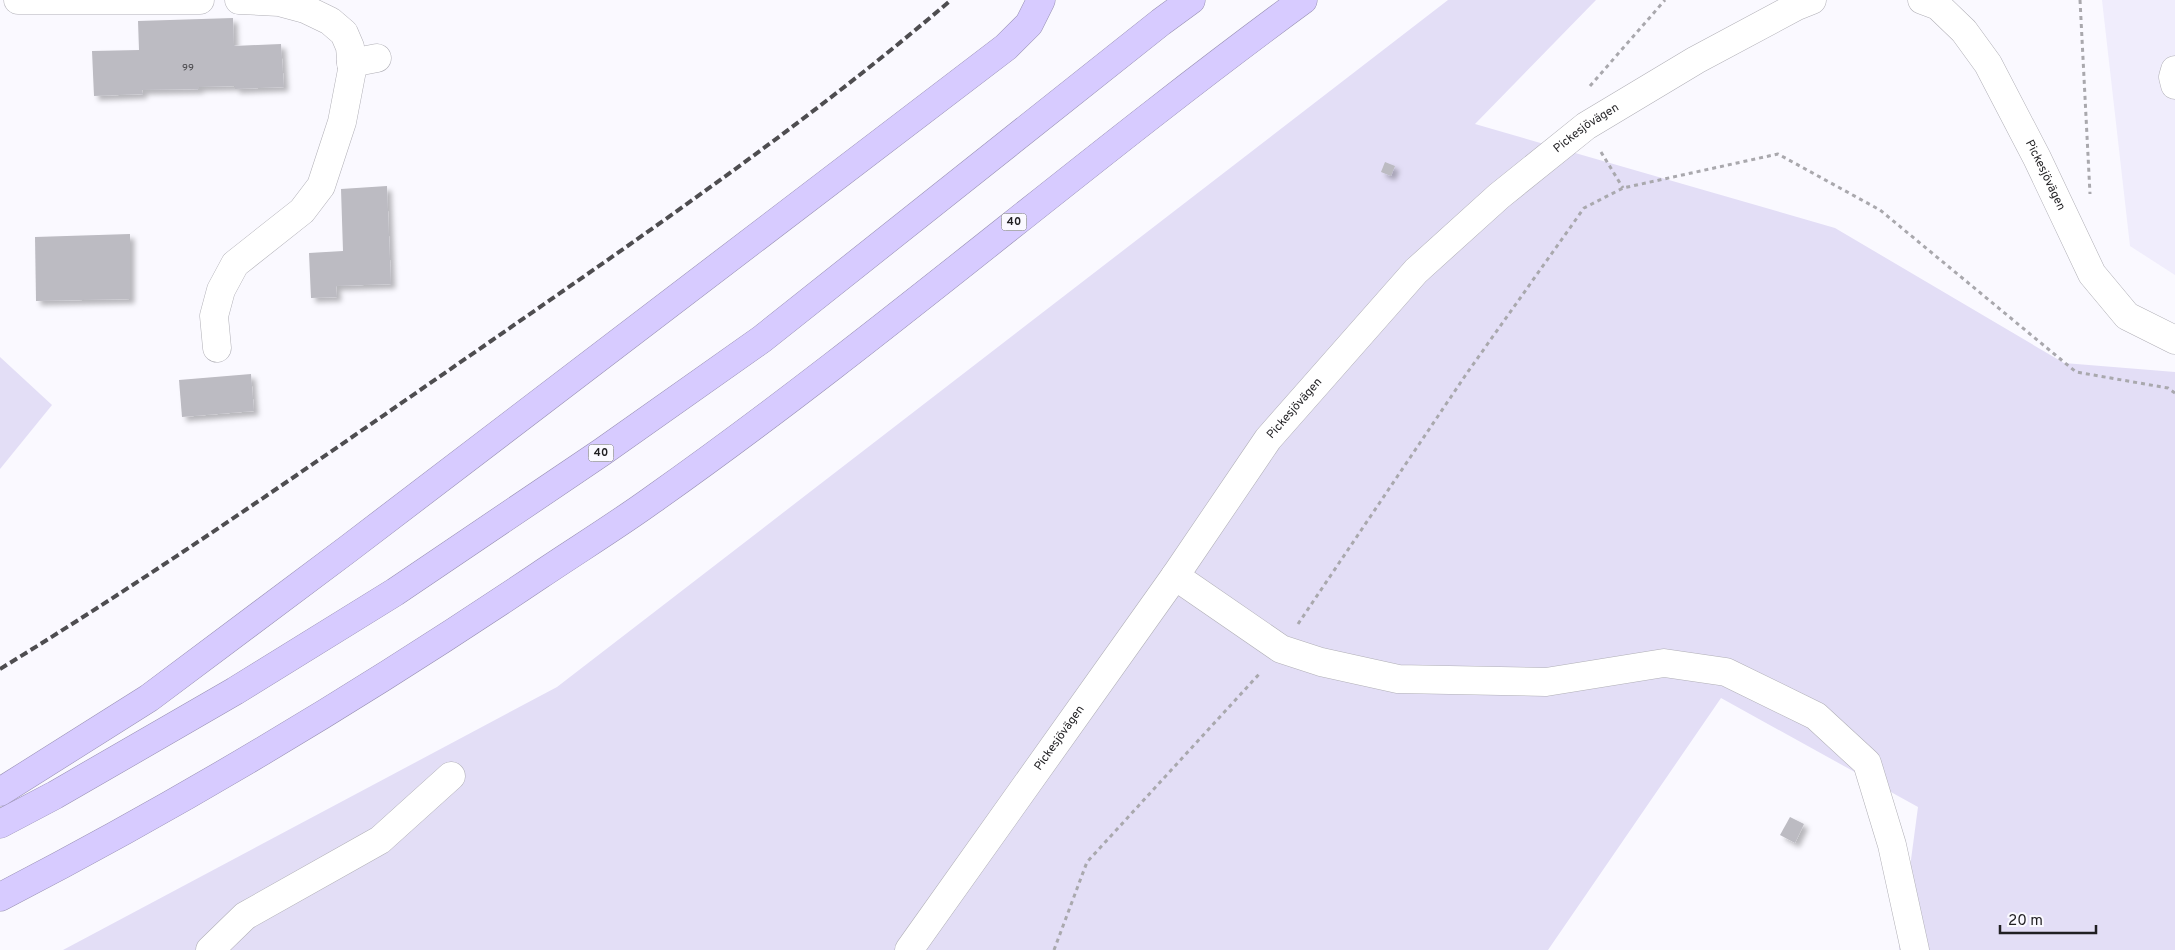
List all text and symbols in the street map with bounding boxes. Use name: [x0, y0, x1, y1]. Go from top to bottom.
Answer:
house number: 99: [182, 62, 194, 75]
street label: Pickesjövägen: [1550, 100, 1622, 157]
street label: Pickesjövägen: [2021, 137, 2069, 213]
road number: 40: [1002, 213, 1026, 230]
street label: Pickesjövägen: [1263, 375, 1326, 443]
road number: 40: [588, 444, 614, 462]
street label: Pickesjövägen: [1031, 702, 1088, 774]
scale bar: [2000, 902, 2096, 934]
text: 20 m: [2008, 912, 2043, 931]

